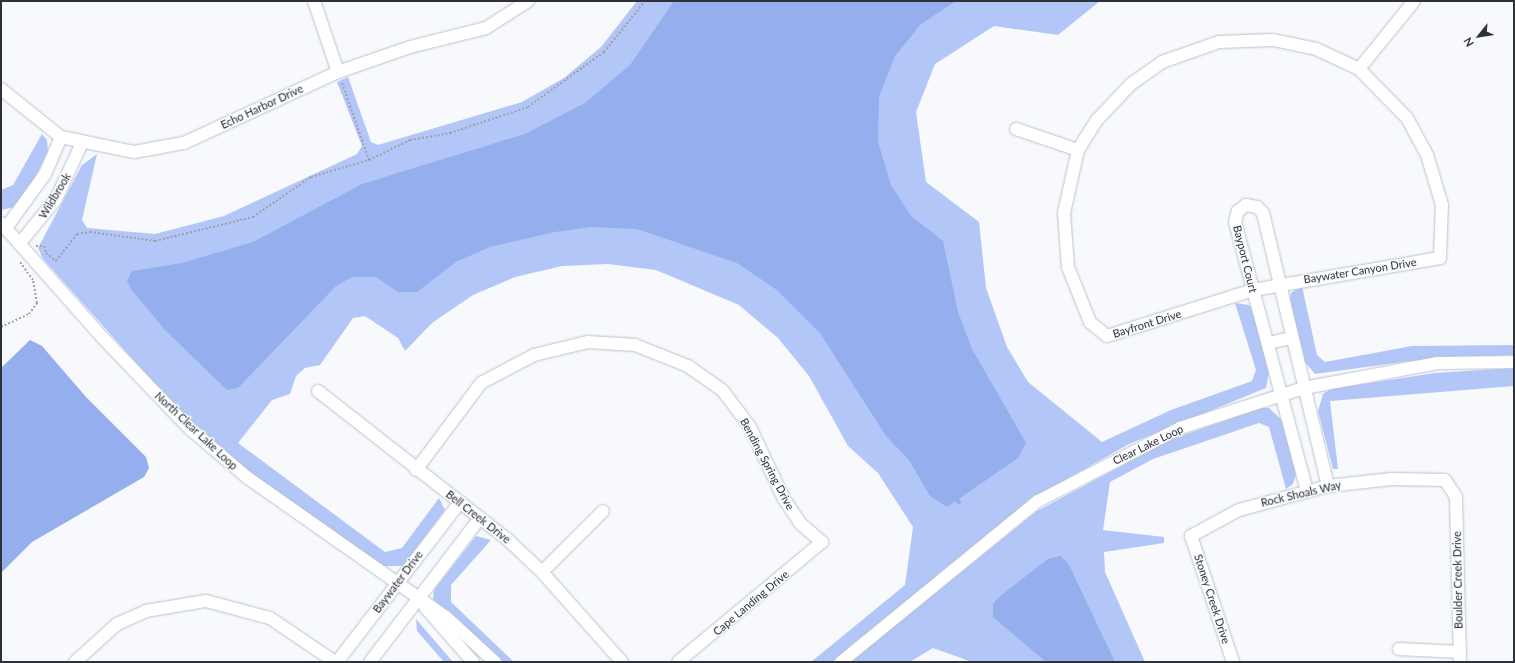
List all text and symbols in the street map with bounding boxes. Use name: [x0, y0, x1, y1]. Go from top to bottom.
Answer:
north arrow: [1459, 16, 1499, 56]
text: N: [1460, 35, 1476, 49]
street label: Echo Harbor Drive: [219, 82, 305, 132]
street label: Wildbrook: [36, 171, 74, 221]
street label: Bayport Court: [1230, 224, 1260, 294]
street label: Baywater Canyon Drive: [1303, 256, 1417, 286]
street label: Bayfront Drive: [1111, 307, 1183, 341]
street label: North Clear Lake Loop: [152, 389, 240, 473]
street label: Bending Spring Drive: [737, 416, 797, 512]
street label: Clear Lake Loop: [1111, 422, 1185, 468]
street label: Rock Shoals Way: [1260, 478, 1342, 510]
street label: Bell Creek Drive: [443, 488, 513, 546]
street label: Boulder Creek Drive: [1451, 531, 1465, 629]
street label: Baywater Drive: [370, 548, 426, 616]
street label: Stoney Creek Drive: [1191, 552, 1233, 646]
street label: Cape Landing Drive: [711, 568, 791, 638]

